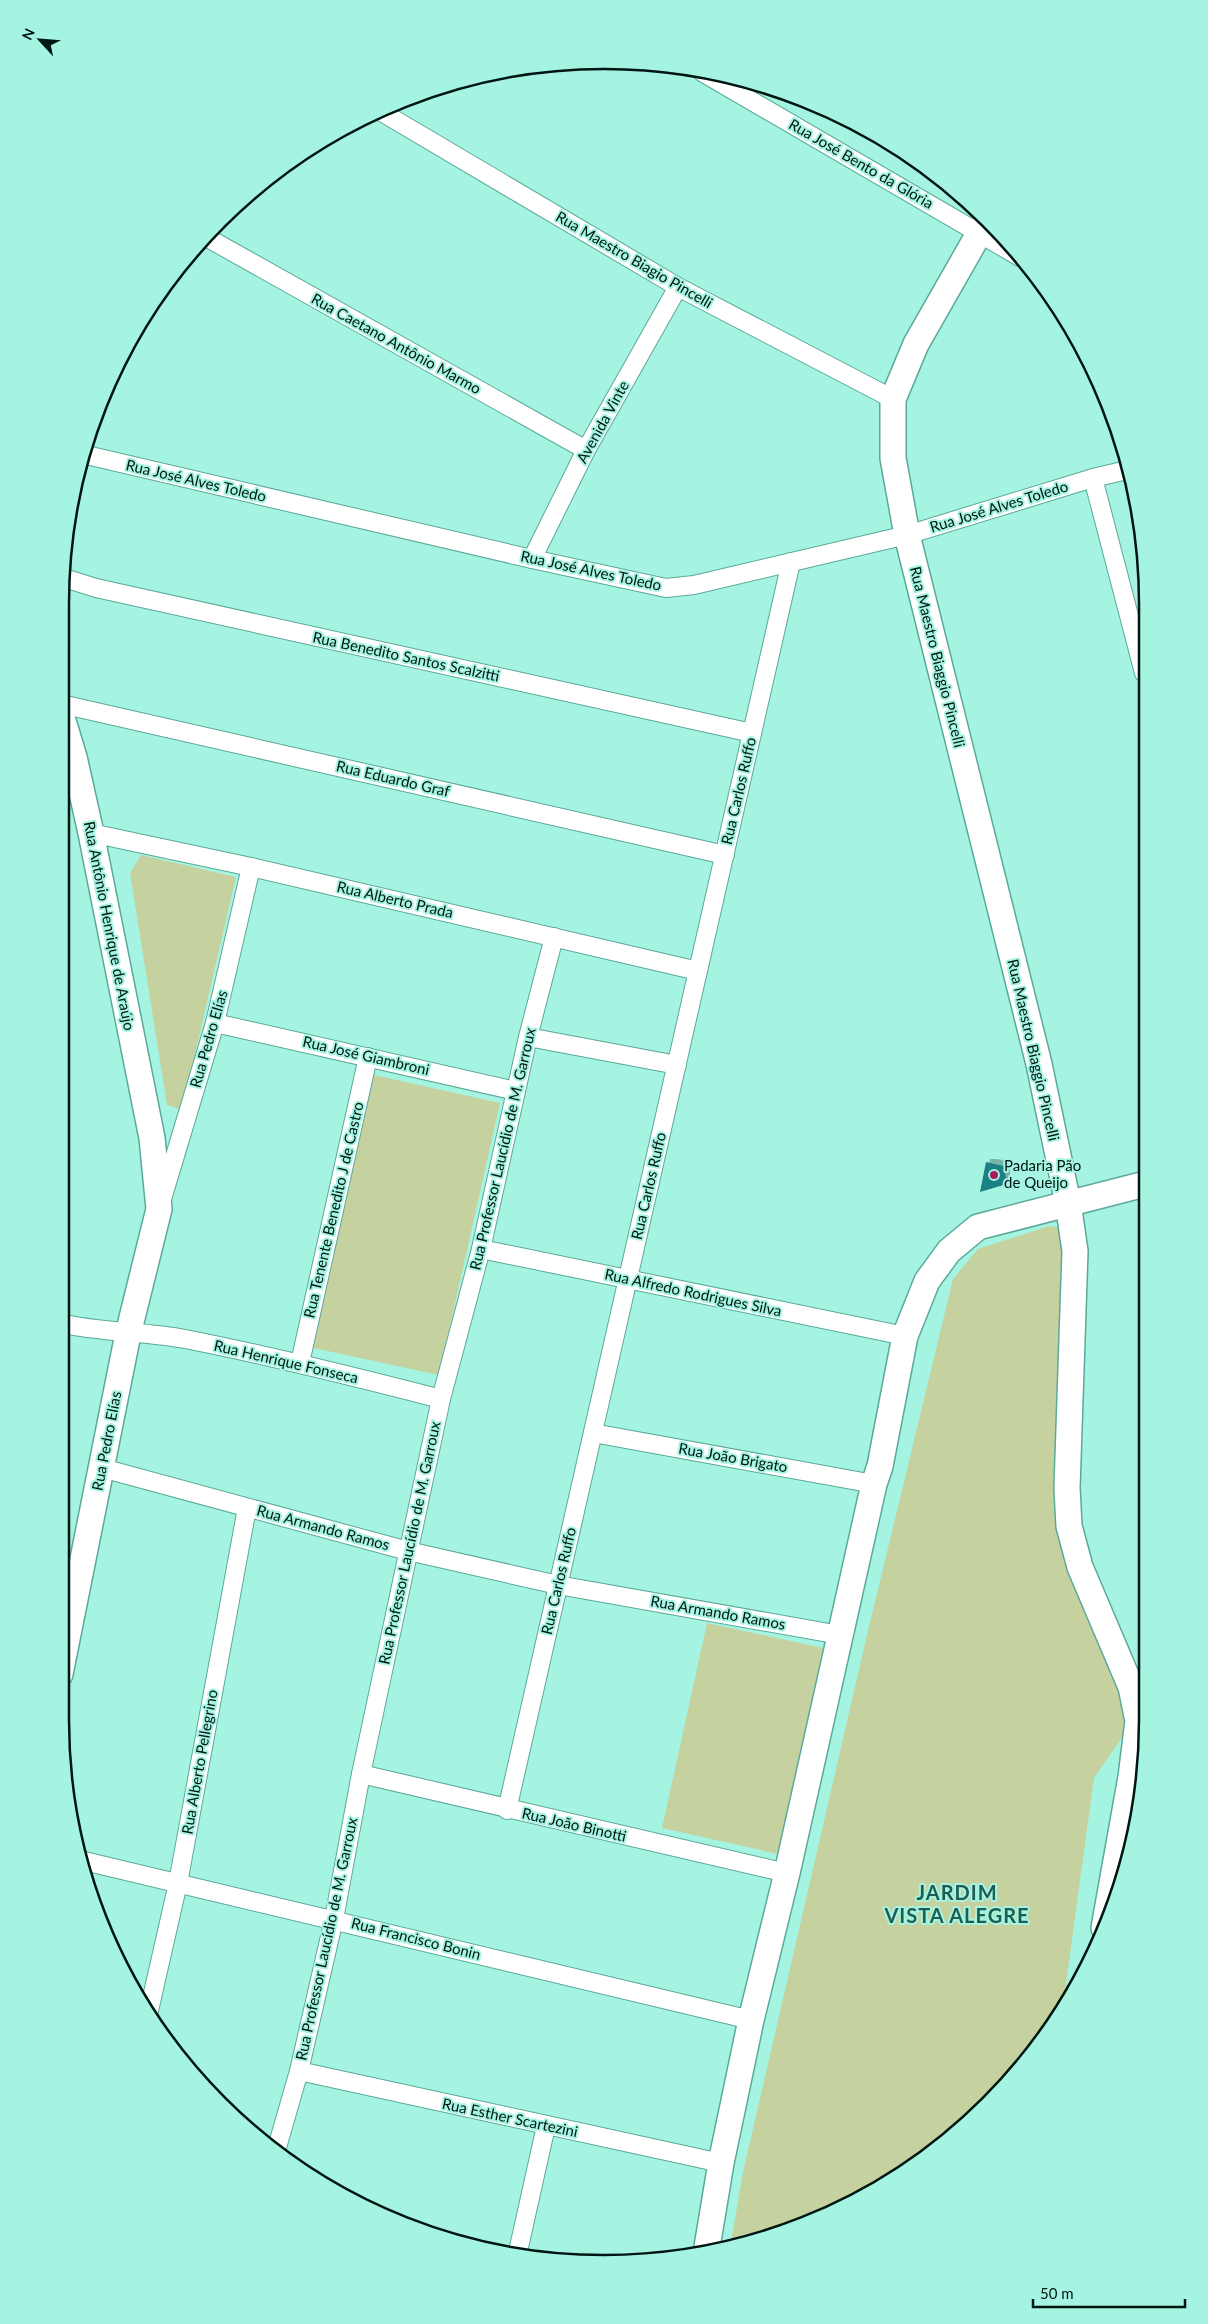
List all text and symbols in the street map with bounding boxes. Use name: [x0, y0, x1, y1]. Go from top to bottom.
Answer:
north arrow: [15, 15, 65, 65]
text: N: [18, 26, 38, 43]
street label: Rua José Bento da Glória: [786, 114, 937, 212]
street label: Rua Maestro Biagio Pincelli: [553, 207, 716, 311]
street label: Rua Caetano Antônio Marmo: [309, 289, 484, 397]
street label: Avenida Vinte: [572, 377, 632, 466]
street label: Rua José Alves Toledo: [124, 455, 268, 505]
street label: Rua José Alves Toledo: [927, 476, 1070, 536]
street label: Rua José Alves Toledo: [519, 546, 663, 594]
street label: Rua Maestro Biaggio Pincelli: [907, 564, 969, 749]
street label: Rua Benedito Santos Scalzitti: [311, 627, 501, 685]
street label: Rua Carlos Ruffo: [717, 735, 759, 846]
street label: Rua Eduardo Graf: [335, 756, 452, 800]
street label: Rua Antônio Henrique de Araújo: [81, 820, 139, 1032]
street label: Rua Alberto Prada: [335, 877, 455, 921]
street label: Rua Maestro Biaggio Pincelli: [1004, 957, 1064, 1142]
street label: Rua Pedro Elías: [185, 988, 231, 1090]
street label: Rua Professor Laucídio de M. Garroux: [465, 1025, 539, 1272]
street label: Rua José Giambroni: [301, 1032, 431, 1078]
street label: Rua Tenente Benedito J de Castro: [299, 1100, 367, 1320]
street label: Rua Carlos Ruffo: [627, 1130, 669, 1241]
place label: Padaria Pão de Queijo: [1004, 1156, 1081, 1191]
marker: Padaria Pão de Queijo: [988, 1169, 1000, 1181]
street label: Rua Alfredo Rodrigues Silva: [603, 1264, 783, 1320]
street label: Rua Henrique Fonseca: [212, 1336, 360, 1386]
street label: Rua Pedro Elías: [88, 1390, 124, 1492]
street label: Rua Professor Laucídio de M. Garroux: [374, 1419, 444, 1666]
street label: Rua João Brigato: [677, 1439, 789, 1475]
street label: Rua Armando Ramos: [255, 1501, 392, 1553]
street label: Rua Carlos Ruffo: [537, 1525, 579, 1636]
street label: Rua Armando Ramos: [649, 1591, 787, 1633]
street label: Rua Alberto Pellegrino: [177, 1688, 221, 1836]
street label: Rua João Binotti: [520, 1803, 628, 1845]
street label: Rua Professor Laucídio de M. Garroux: [291, 1815, 361, 2062]
district label: JARDIM VISTA ALEGRE: [883, 1880, 1030, 1927]
street label: Rua Francisco Bonin: [350, 1913, 483, 1963]
street label: Rua Esther Scartezini: [441, 2094, 580, 2140]
scale bar: [1033, 2276, 1186, 2308]
text: 50 m: [1040, 2284, 1074, 2302]

